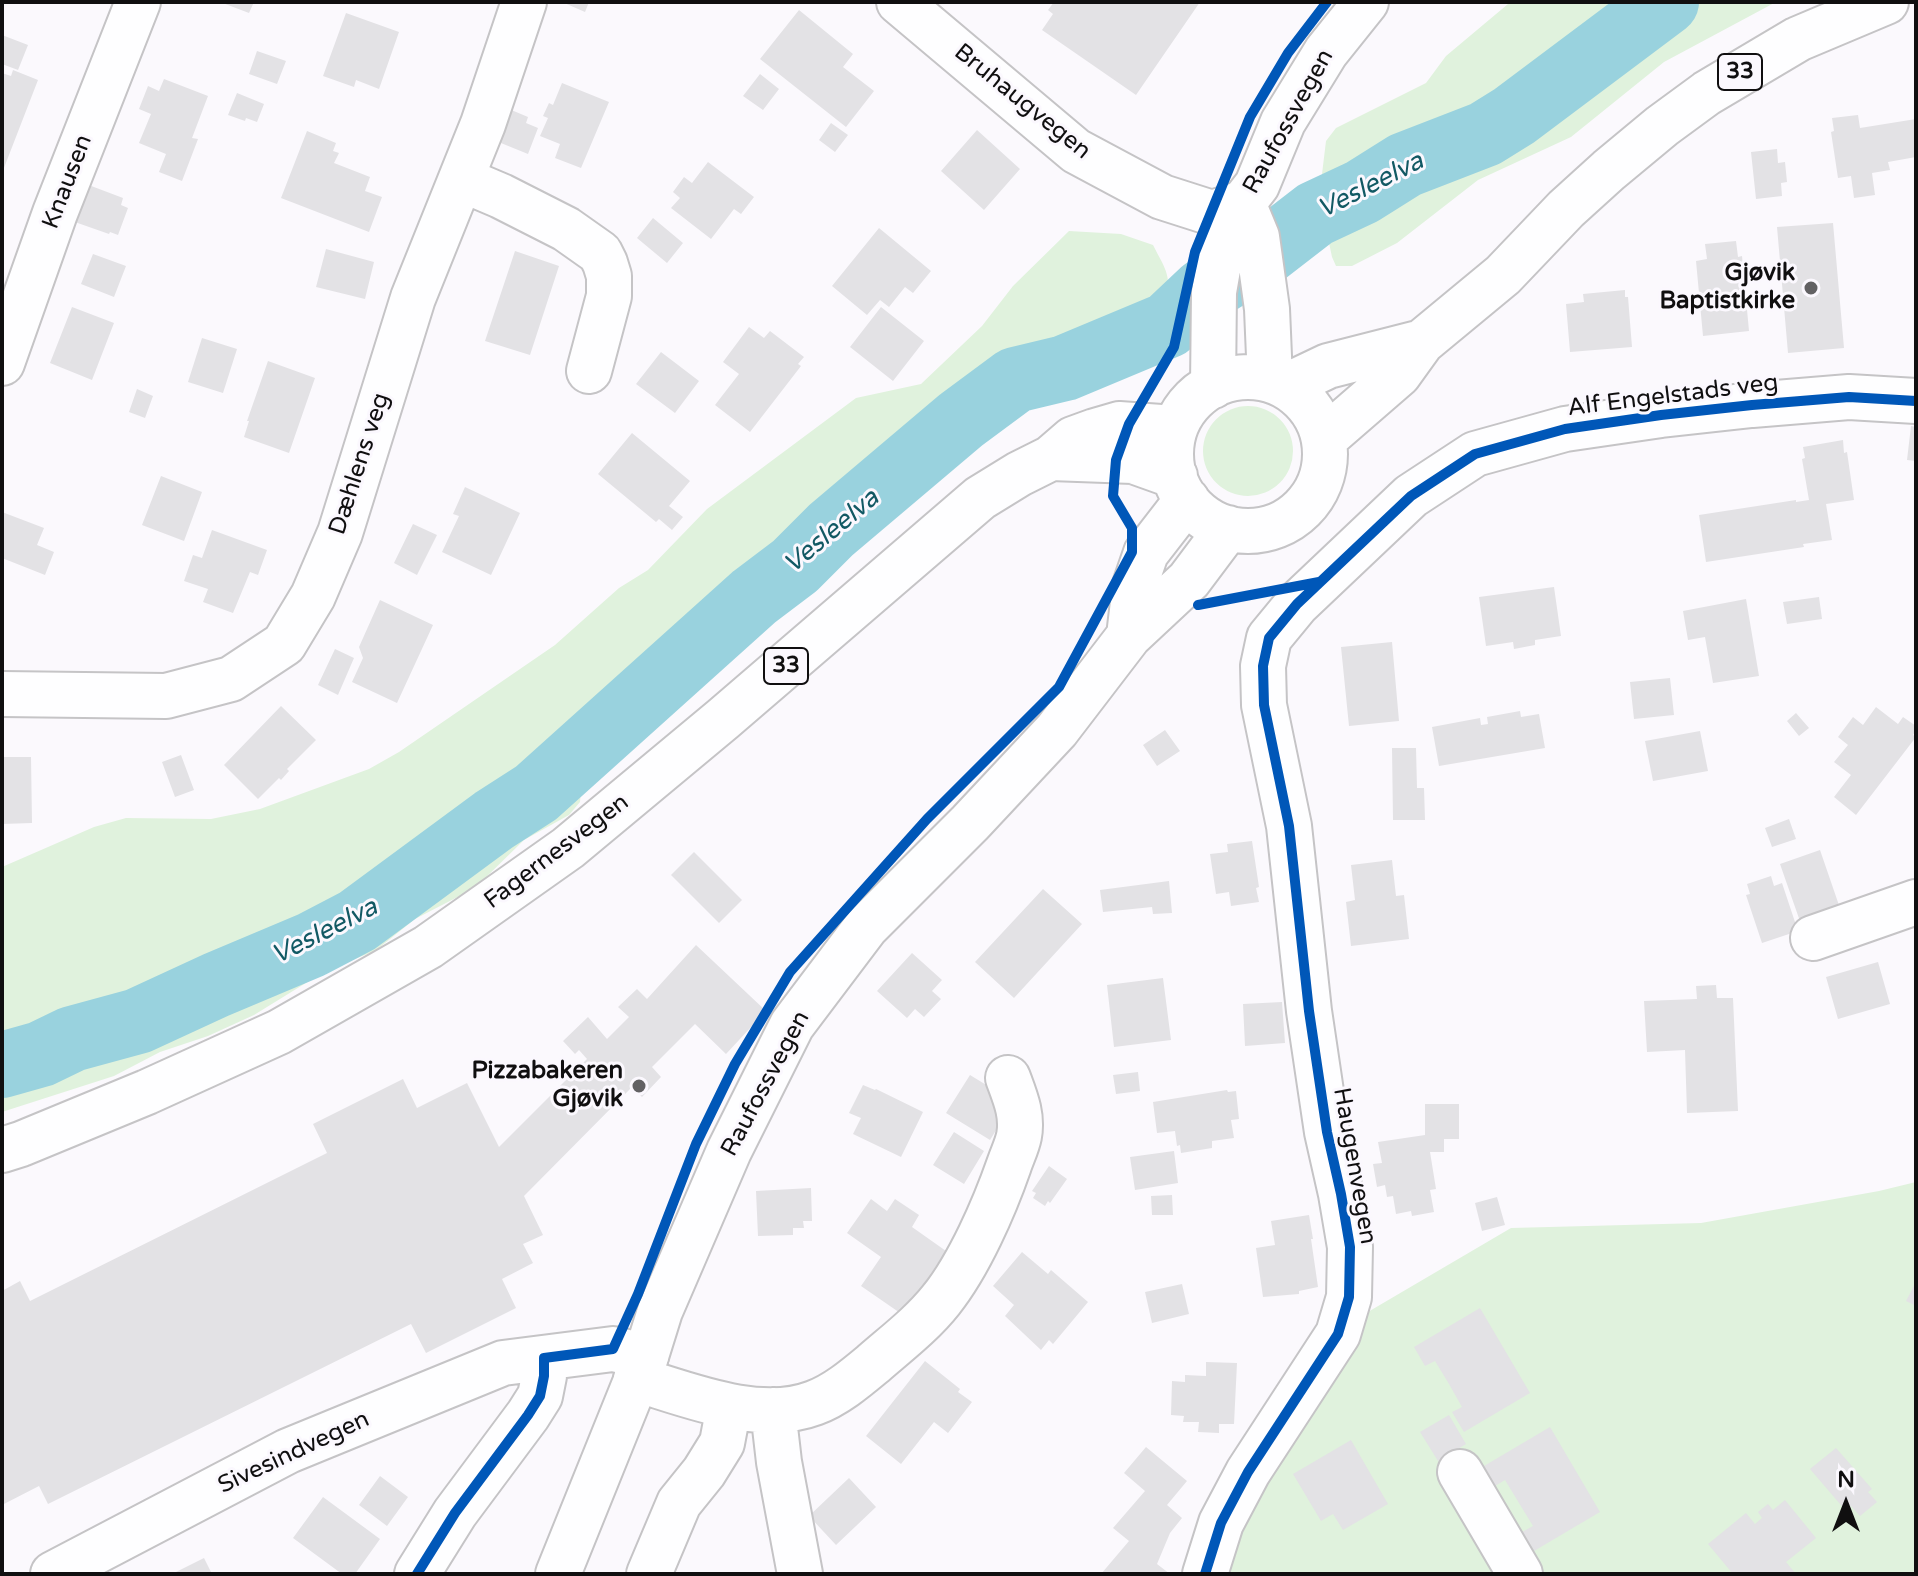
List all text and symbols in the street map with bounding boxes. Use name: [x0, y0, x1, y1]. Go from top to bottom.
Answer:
street label: Bruhaugvegen: [948, 38, 1096, 166]
street label: Raufossvegen: [1237, 45, 1341, 199]
road number: 33: [1718, 54, 1762, 90]
street label: Knausen: [37, 131, 99, 233]
water label: Vesleelva: [1313, 146, 1429, 226]
place label: Gjøvik Baptistkirke: [1659, 260, 1795, 316]
marker: Gjøvik Baptistkirke: [1802, 279, 1820, 297]
street label: Alf Engelstads veg: [1566, 369, 1780, 423]
street label: Dæhlens veg: [324, 389, 396, 539]
water label: Vesleelva: [778, 483, 886, 581]
road number: 33: [764, 648, 808, 684]
street label: Fagernesvegen: [479, 788, 635, 916]
water label: Vesleelva: [267, 892, 383, 972]
street label: Raufossvegen: [716, 1006, 816, 1162]
place label: Pizzabakeren Gjøvik: [472, 1058, 623, 1114]
marker: Pizzabakeren Gjøvik: [630, 1077, 648, 1095]
street label: Haugenvegen: [1326, 1085, 1382, 1247]
street label: Sivesindvegen: [214, 1405, 374, 1501]
north arrow: [1806, 1464, 1886, 1544]
text: N: [1837, 1467, 1855, 1493]

